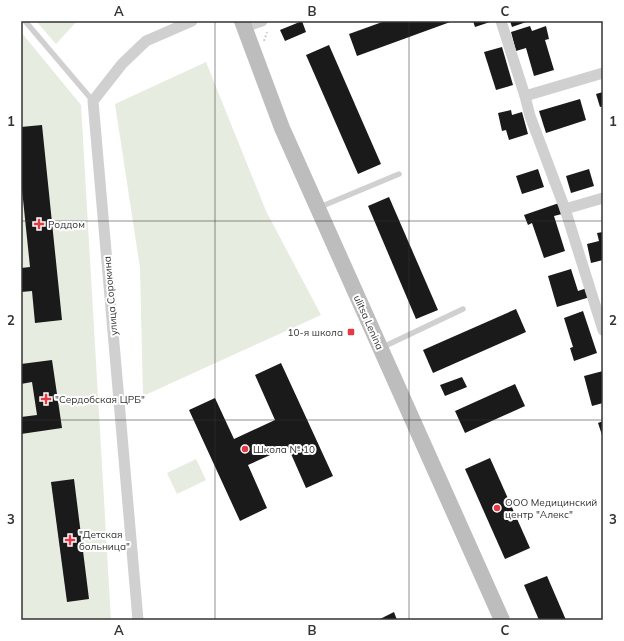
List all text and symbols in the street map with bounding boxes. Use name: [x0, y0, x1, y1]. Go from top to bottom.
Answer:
text: A: [114, 3, 124, 19]
text: B: [308, 3, 317, 19]
text: C: [501, 3, 510, 19]
text: 1: [7, 113, 15, 129]
text: 1: [609, 113, 617, 129]
marker: Роддом: [33, 218, 45, 230]
place label: Роддом: [48, 218, 85, 231]
street label: улица Сорокина: [101, 256, 120, 336]
street label: ulitsa Lenina: [351, 293, 386, 352]
text: 2: [7, 312, 15, 328]
text: 2: [609, 312, 617, 328]
place label: 10-я школа: [287, 326, 343, 339]
marker: 10-я школа: [346, 327, 356, 337]
marker: "Сердобская ЦРБ": [40, 393, 52, 405]
place label: "Сердобская ЦРБ": [55, 393, 145, 406]
place label: Школа № 10: [253, 443, 315, 456]
marker: Школа № 10: [240, 444, 250, 454]
place label: ООО Медицинский центр "Алекс": [505, 496, 597, 521]
marker: ООО Медицинский центр "Алекс": [492, 503, 502, 513]
text: 3: [7, 511, 15, 527]
text: 3: [609, 511, 617, 527]
place label: "Детская больница": [79, 528, 130, 553]
marker: "Детская больница": [64, 534, 76, 546]
text: A: [114, 622, 124, 638]
text: B: [308, 622, 317, 638]
text: C: [501, 622, 510, 638]

